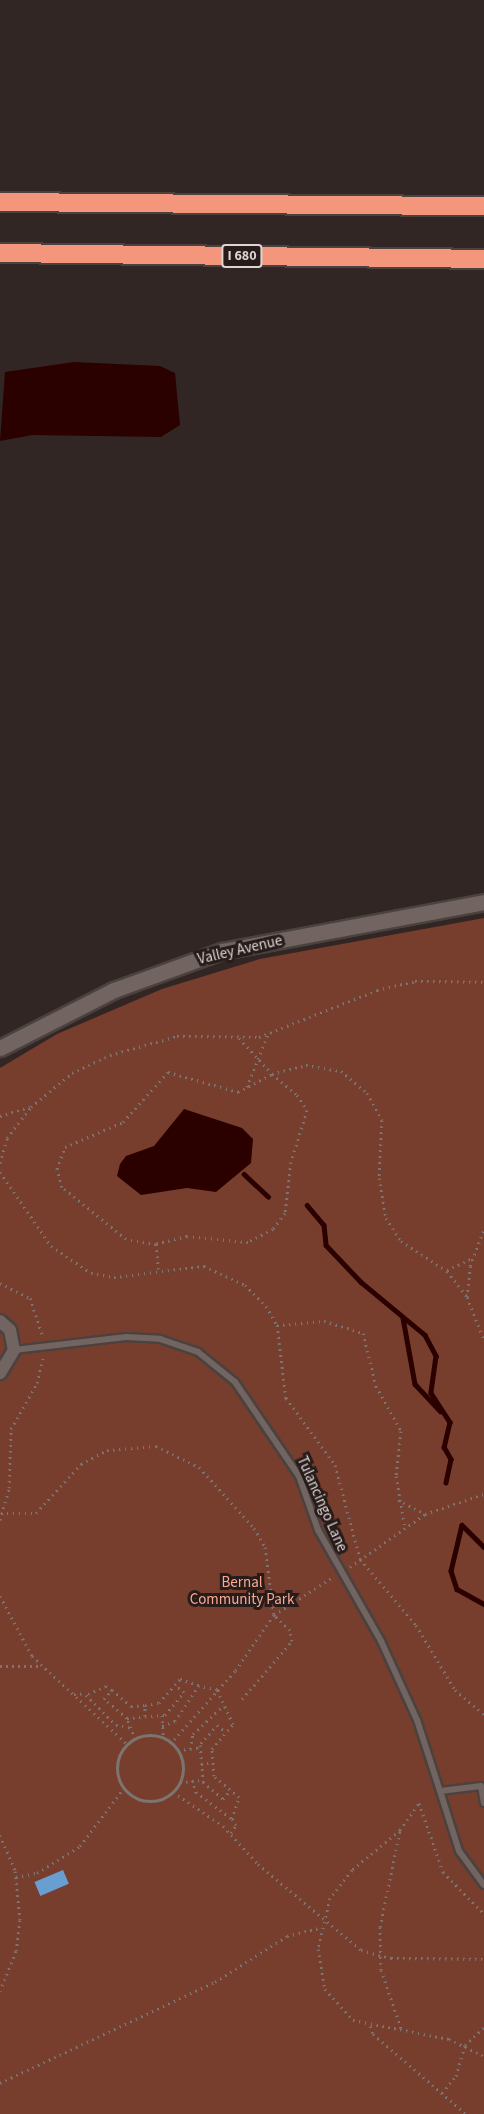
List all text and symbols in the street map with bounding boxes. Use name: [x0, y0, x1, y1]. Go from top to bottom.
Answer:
road number: I 680: [221, 245, 263, 267]
street label: Valley Avenue: [196, 932, 284, 968]
street label: Tulancingo Lane: [293, 1453, 351, 1555]
park label: Bernal Community Park: [190, 1573, 294, 1608]

